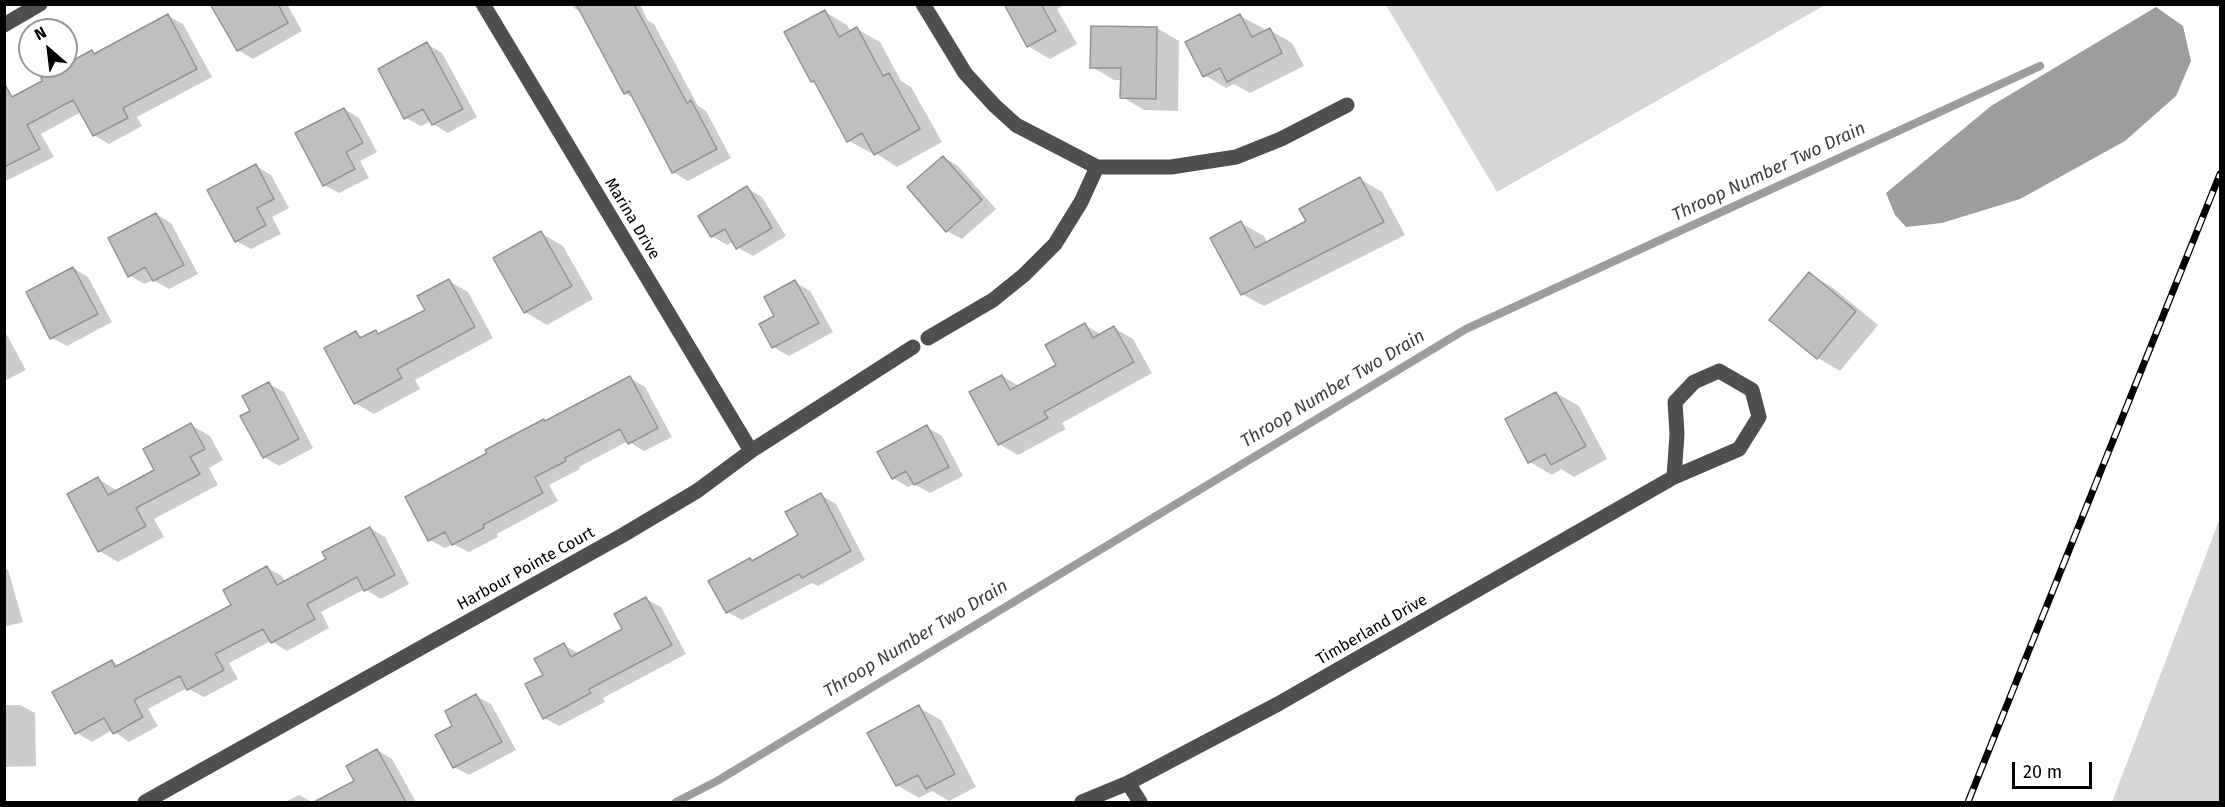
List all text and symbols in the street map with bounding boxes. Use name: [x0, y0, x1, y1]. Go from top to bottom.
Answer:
north arrow: [18, 18, 78, 78]
text: N: [31, 23, 49, 44]
water label: Throop Number Two Drain: [1669, 118, 1869, 226]
street label: Marina Drive: [600, 175, 664, 263]
water label: Throop Number Two Drain: [1237, 325, 1429, 453]
street label: Harbour Pointe Court: [454, 523, 598, 615]
water label: Throop Number Two Drain: [820, 575, 1012, 703]
street label: Timberland Drive: [1313, 590, 1431, 670]
scale bar: [2015, 750, 2094, 788]
text: 20 m: [2023, 761, 2062, 783]

